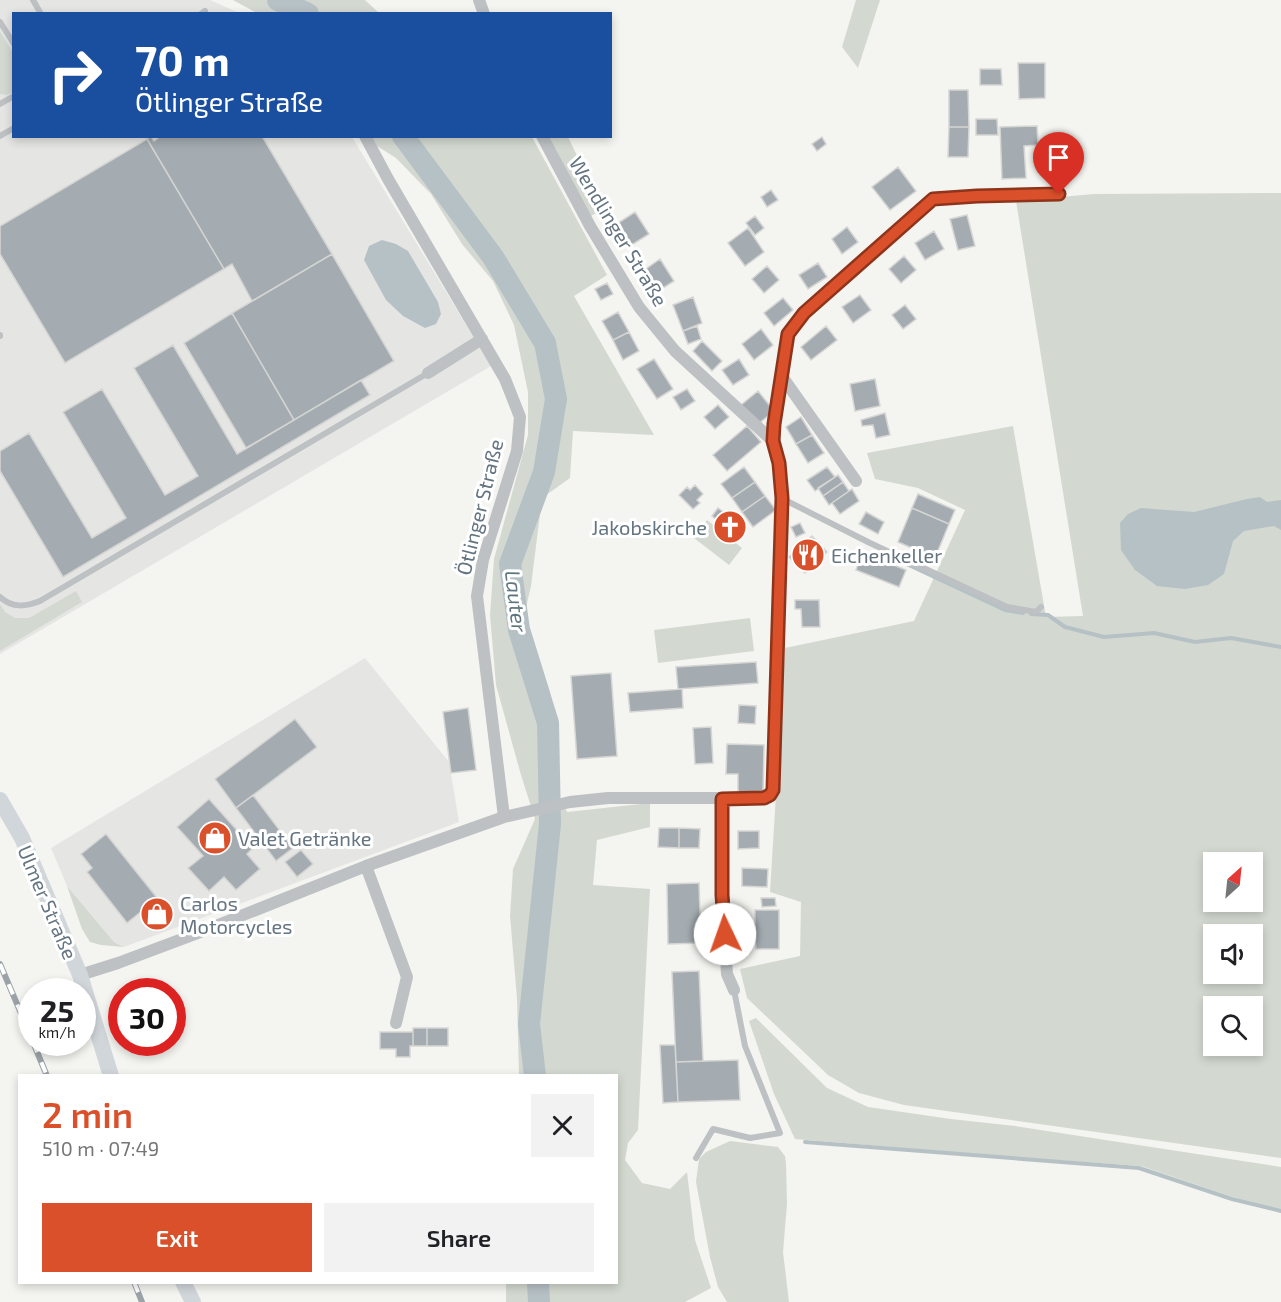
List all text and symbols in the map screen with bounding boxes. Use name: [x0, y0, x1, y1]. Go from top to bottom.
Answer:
text: 70 m: [135, 34, 230, 84]
icon: right: [36, 36, 114, 114]
text: Ötlinger Straße: [135, 85, 323, 117]
pin: [1033, 132, 1084, 194]
icon: arrive: [1042, 141, 1075, 174]
street label: Wendlinger Straße: [565, 152, 673, 310]
street label: Ötlinger Straße: [451, 436, 507, 578]
church icon: Jakobskirche: [712, 509, 748, 545]
place label: Jakobskirche: [591, 515, 707, 539]
restaurant icon: Eichenkeller: [790, 537, 826, 573]
place label: Eichenkeller: [831, 543, 942, 567]
water label: Lauter: [501, 569, 533, 634]
shop icon: Valet Getränke: [197, 820, 233, 856]
place label: Valet Getränke: [238, 826, 372, 850]
street label: Ulmer Straße: [13, 841, 83, 963]
north arrow: [1203, 852, 1263, 912]
map controls: [1203, 852, 1263, 1056]
place label: Carlos Motorcycles: [180, 891, 292, 938]
shop icon: Carlos Motorcycles: [139, 896, 175, 932]
position arrow: [693, 902, 757, 966]
button: sound: [1203, 924, 1263, 984]
speed limit sign: 30: [108, 978, 186, 1056]
text: 25: [40, 992, 74, 1028]
button: search: [1203, 996, 1263, 1056]
text: km/h: [38, 1023, 76, 1041]
text: 2 min: [42, 1092, 133, 1135]
button: close: [531, 1094, 594, 1157]
text: 510 m · 07:49: [42, 1136, 159, 1160]
button: Exit: [42, 1203, 312, 1272]
button: Share: [324, 1203, 594, 1272]

